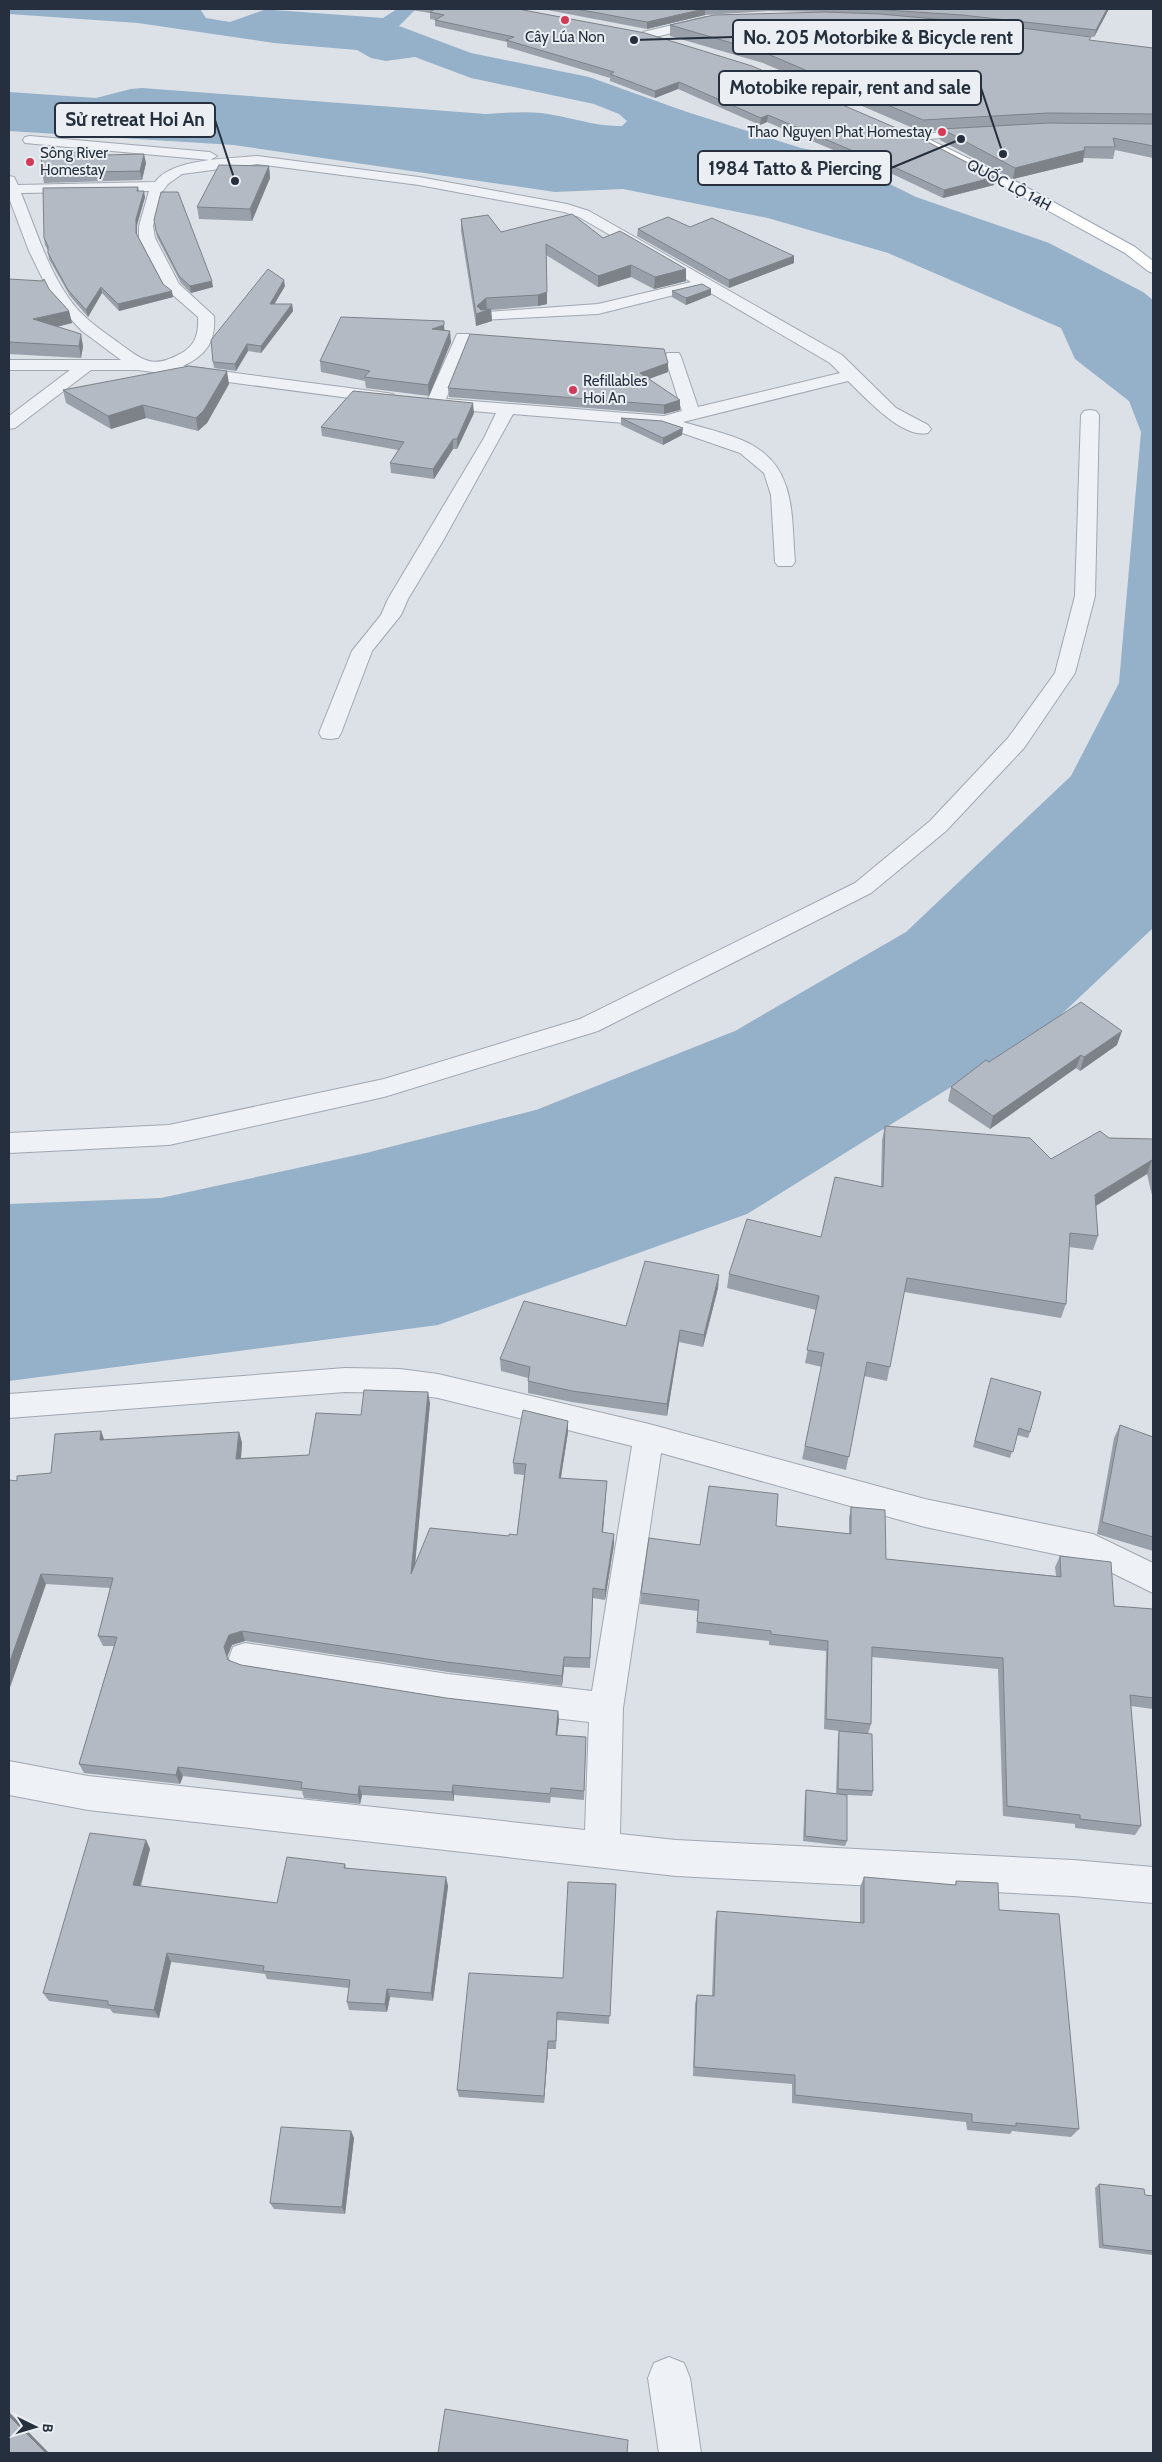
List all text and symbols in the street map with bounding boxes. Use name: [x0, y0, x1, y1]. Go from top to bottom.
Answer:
marker: Cây Lúa Non: [559, 14, 571, 26]
callout: No. 205 Motorbike & Bicycle rent: [733, 20, 1023, 54]
text: No. 205 Motorbike & Bicycle rent: [743, 26, 1014, 49]
place label: Cây Lúa Non: [525, 28, 605, 46]
callout: Motobike repair, rent and sale: [719, 71, 981, 105]
text: Motobike repair, rent and sale: [729, 76, 971, 99]
callout: Sử retreat Hoi An: [55, 103, 215, 137]
text: Sử retreat Hoi An: [65, 108, 205, 131]
place label: Thao Nguyen Phat Homestay: [747, 123, 932, 141]
marker: Thao Nguyen Phat Homestay: [936, 126, 948, 138]
place label: Sông River Homestay: [40, 144, 108, 179]
callout: 1984 Tatto & Piercing: [698, 151, 891, 185]
street label: QUỐC LỘ 14H: [964, 153, 1056, 215]
marker: Sông River Homestay: [24, 156, 36, 168]
text: 1984 Tatto & Piercing: [708, 157, 882, 180]
place label: Refillables Hoi An: [583, 372, 648, 407]
marker: Refillables Hoi An: [567, 384, 579, 396]
north arrow: [10, 2402, 60, 2452]
text: B: [39, 2423, 57, 2434]

